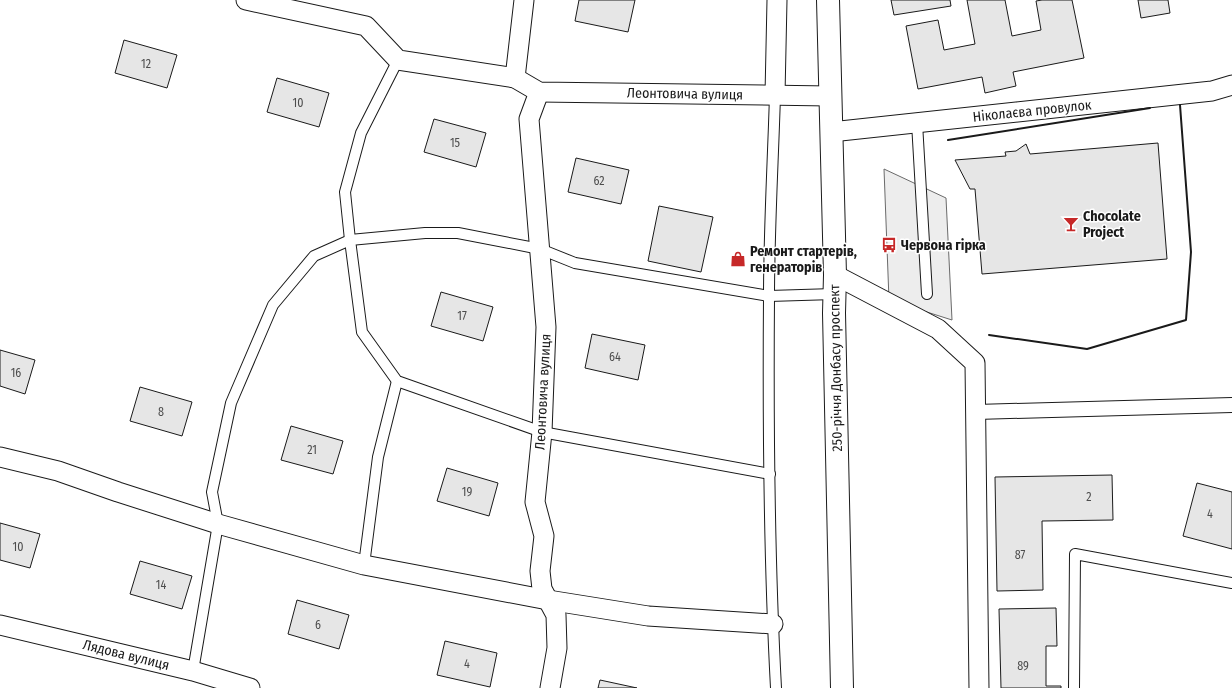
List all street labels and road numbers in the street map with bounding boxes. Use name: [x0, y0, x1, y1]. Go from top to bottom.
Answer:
street label: Леонтовича вулиця: [627, 84, 743, 104]
street label: Ніколаєва провулок: [972, 96, 1093, 126]
street label: 250-річчя Донбасу проспект: [826, 284, 846, 452]
street label: Леонтовича вулиця: [531, 333, 555, 451]
street label: Лядова вулиця: [81, 636, 171, 674]

